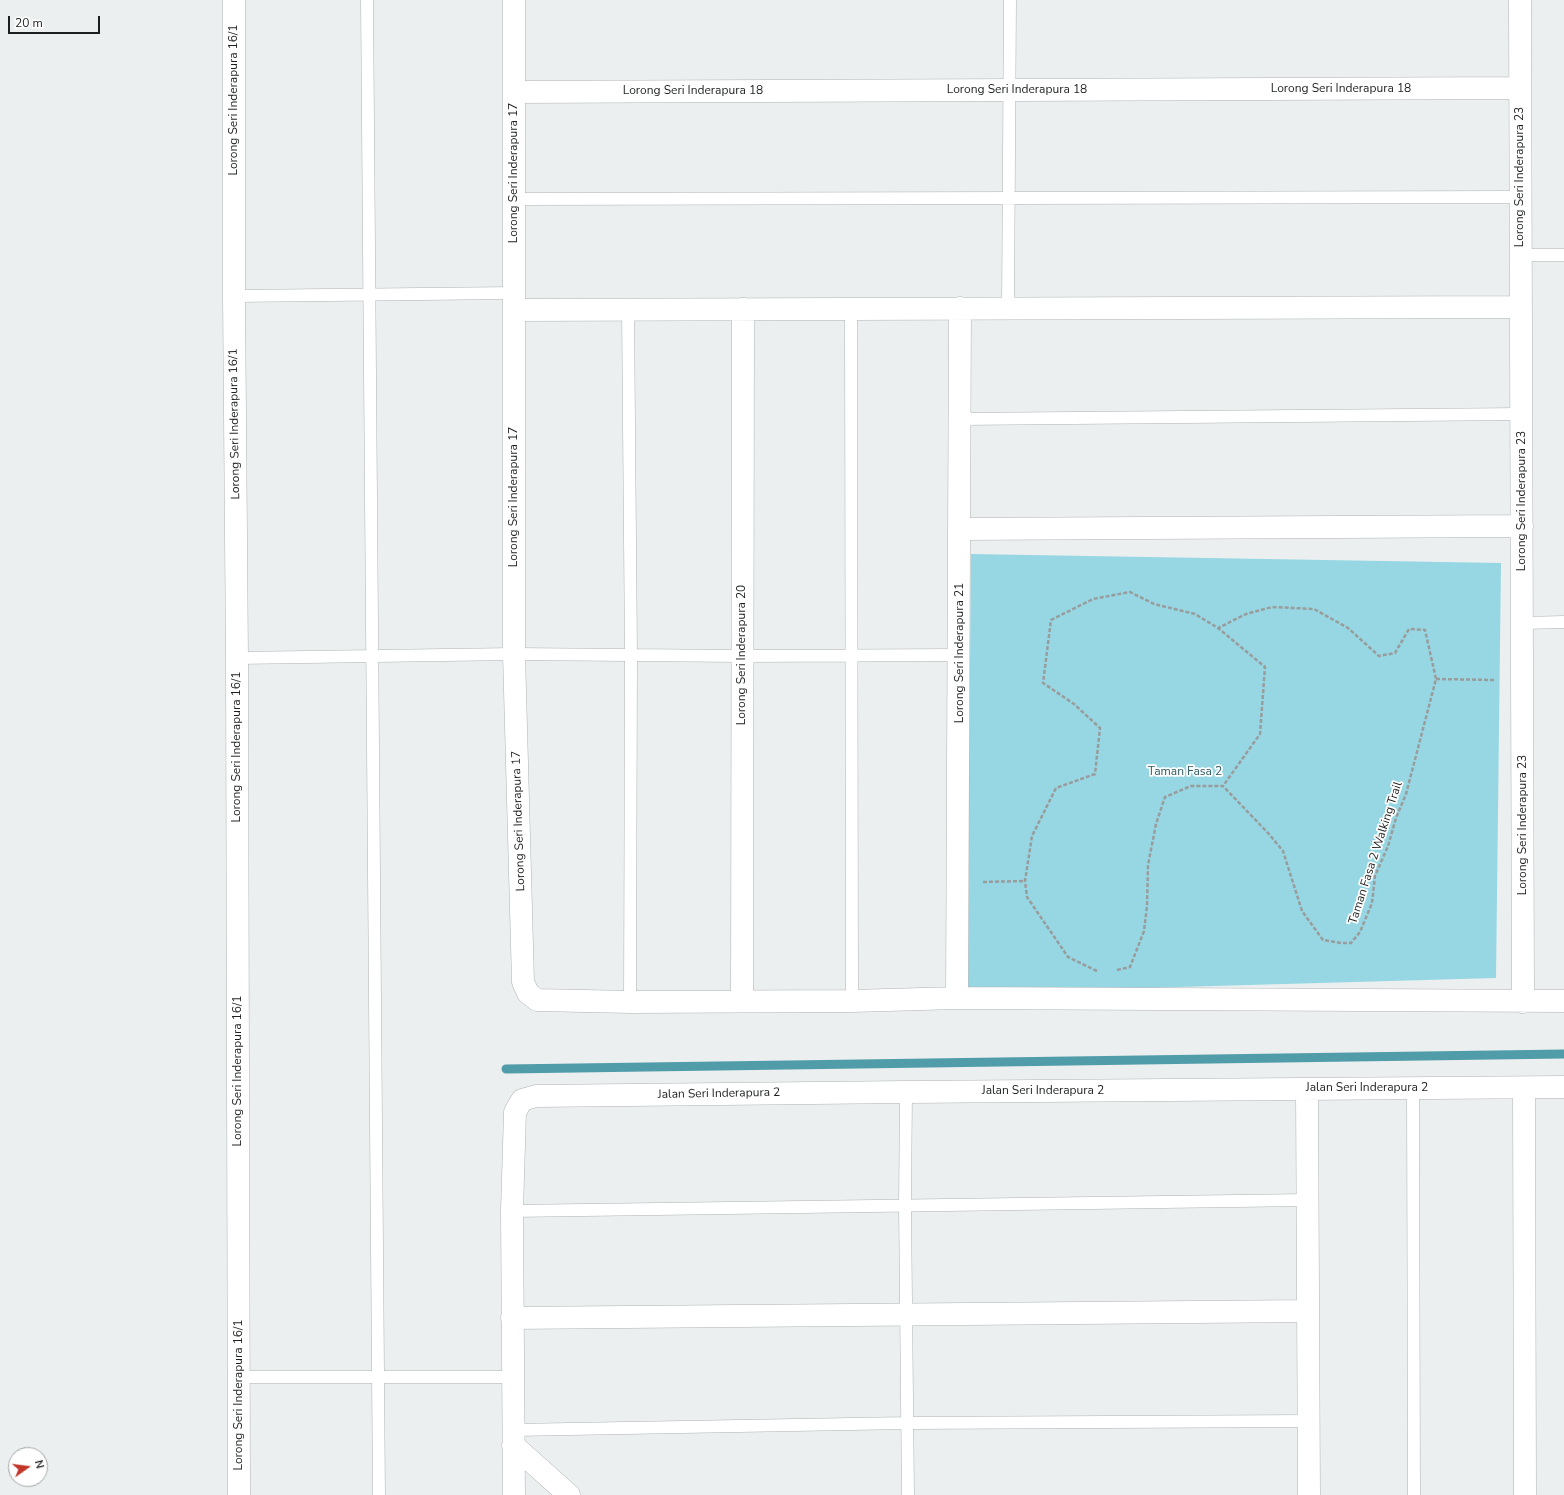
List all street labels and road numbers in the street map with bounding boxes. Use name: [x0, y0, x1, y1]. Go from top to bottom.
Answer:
street label: Lorong Seri Inderapura 16/1: [227, 24, 241, 176]
street label: Lorong Seri Inderapura 18: [1271, 82, 1411, 96]
street label: Lorong Seri Inderapura 18: [947, 83, 1087, 97]
street label: Lorong Seri Inderapura 18: [623, 84, 763, 98]
street label: Lorong Seri Inderapura 17: [507, 103, 521, 243]
street label: Lorong Seri Inderapura 23: [1513, 107, 1527, 247]
street label: Lorong Seri Inderapura 16/1: [226, 348, 244, 500]
street label: Lorong Seri Inderapura 17: [507, 427, 521, 567]
street label: Lorong Seri Inderapura 23: [1515, 431, 1529, 571]
street label: Lorong Seri Inderapura 21: [953, 583, 967, 723]
street label: Lorong Seri Inderapura 20: [735, 585, 749, 725]
street label: Lorong Seri Inderapura 16/1: [230, 671, 244, 823]
street label: Lorong Seri Inderapura 17: [509, 751, 529, 891]
street label: Lorong Seri Inderapura 23: [1516, 755, 1530, 895]
street label: Taman Fasa 2 Walking Trail: [1346, 780, 1406, 926]
street label: Lorong Seri Inderapura 16/1: [231, 995, 245, 1147]
street label: Jalan Seri Inderapura 2: [1306, 1081, 1428, 1095]
street label: Jalan Seri Inderapura 2: [982, 1084, 1104, 1098]
street label: Jalan Seri Inderapura 2: [658, 1086, 780, 1102]
street label: Lorong Seri Inderapura 16/1: [232, 1319, 246, 1471]

